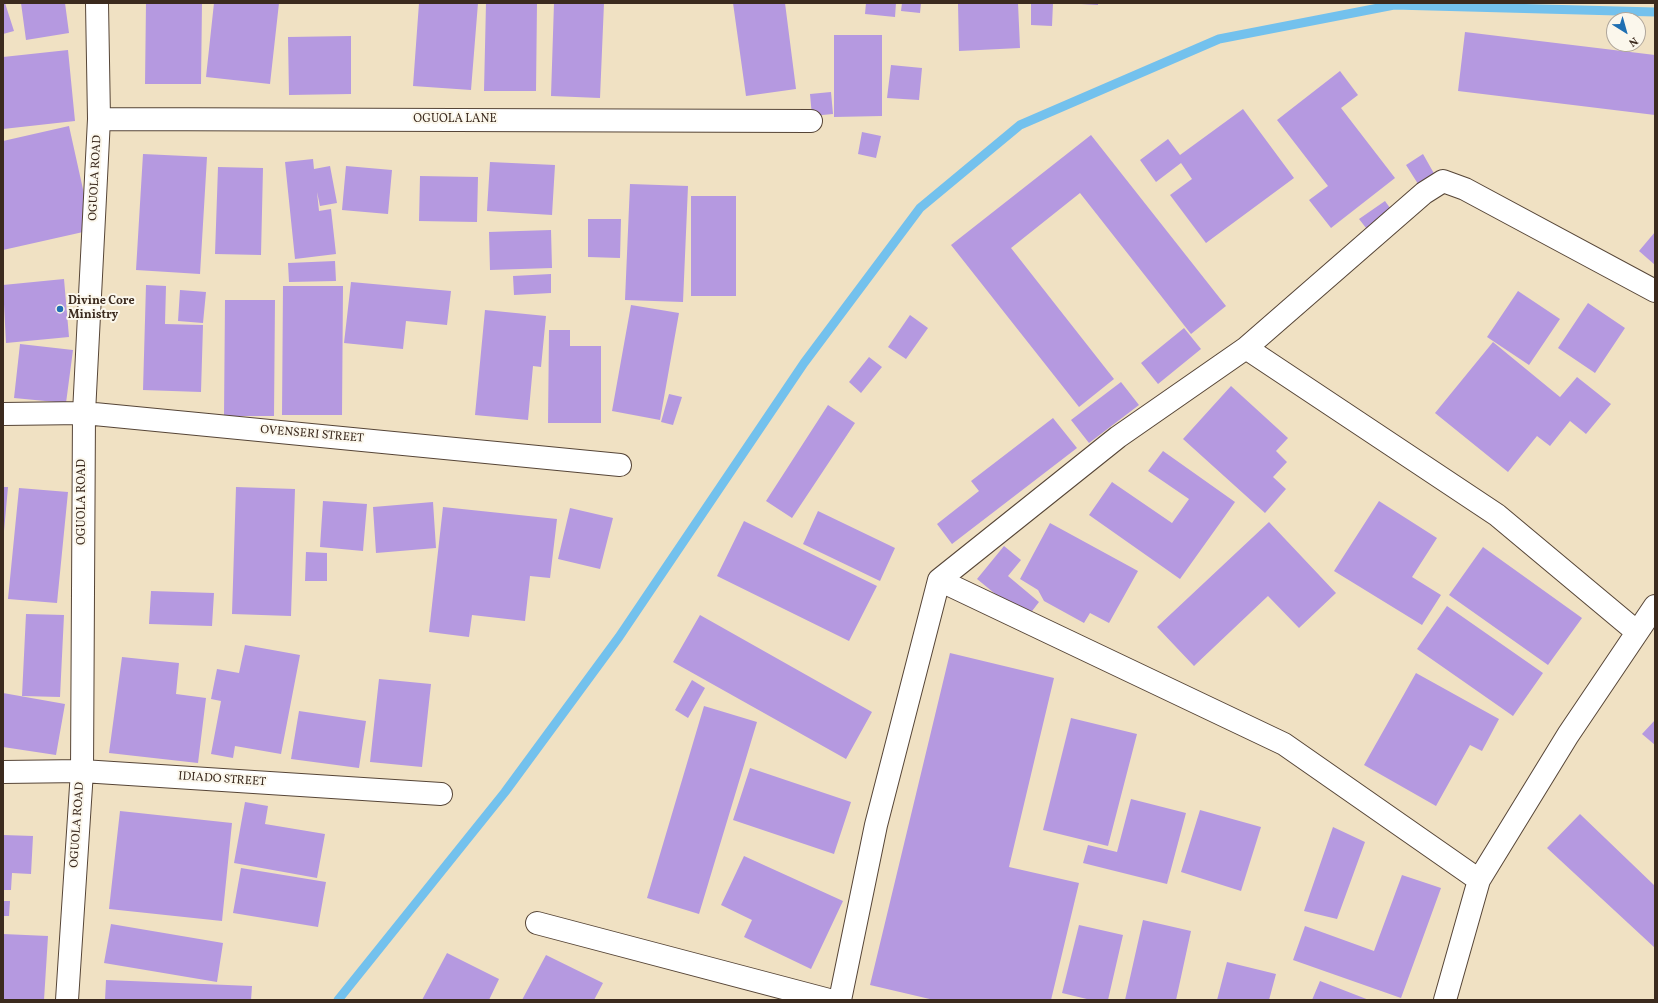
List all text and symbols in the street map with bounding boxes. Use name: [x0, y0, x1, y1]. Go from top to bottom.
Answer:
north arrow: [1606, 12, 1646, 52]
text: N: [1625, 33, 1641, 50]
street label: OGUOLA LANE: [413, 113, 497, 127]
street label: OGUOLA ROAD: [87, 135, 105, 221]
place label: Divine Core Ministry: [68, 295, 135, 323]
marker: Divine Core Ministry: [55, 304, 65, 314]
street label: OVENSERI STREET: [260, 423, 364, 447]
street label: OGUOLA ROAD: [76, 459, 90, 545]
street label: IDIADO STREET: [178, 770, 266, 790]
street label: OGUOLA ROAD: [68, 782, 88, 868]

